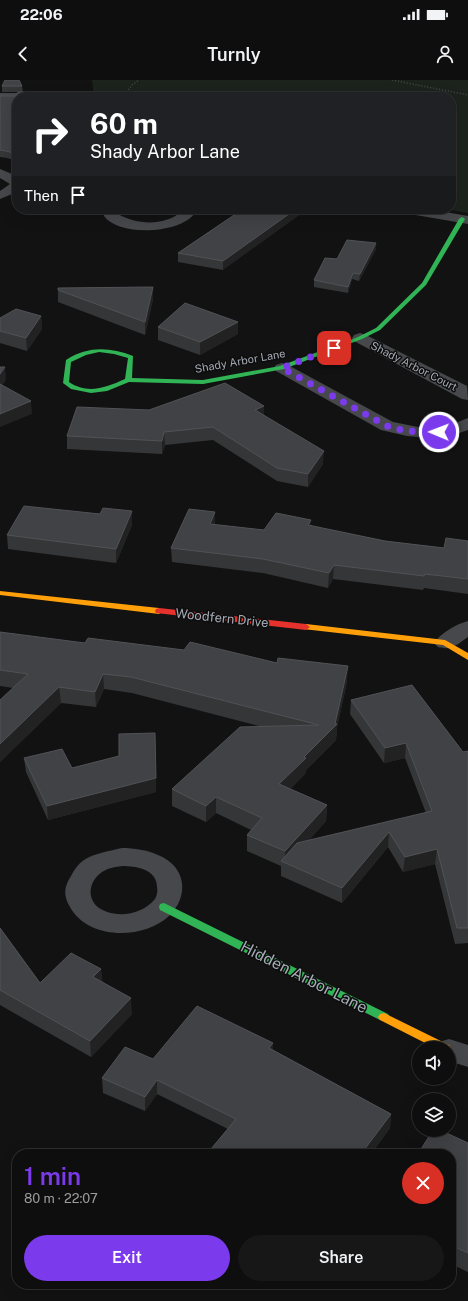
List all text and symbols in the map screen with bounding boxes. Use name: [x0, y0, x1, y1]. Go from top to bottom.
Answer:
text: 22:06: [20, 6, 63, 23]
icon: back: [12, 43, 34, 65]
icon: person: [434, 43, 456, 65]
text: Turnly: [207, 44, 261, 65]
text: 60 m: [90, 107, 158, 140]
icon: right: [24, 108, 76, 160]
text: Shady Arbor Lane: [90, 141, 240, 162]
icon: arrive: [67, 184, 89, 206]
text: Then: [24, 187, 59, 204]
pin: [317, 331, 351, 365]
icon: arrive: [323, 337, 345, 359]
street label: Shady Arbor Court: [369, 339, 459, 393]
street label: Shady Arbor Lane: [194, 347, 286, 375]
position arrow: [418, 411, 460, 453]
street label: Woodfern Drive: [175, 606, 269, 630]
street label: Hidden Arbor Lane: [237, 937, 371, 1017]
map controls: [412, 1041, 456, 1137]
button: sound: [412, 1041, 456, 1085]
button: layers: [412, 1093, 456, 1137]
text: 1 min: [24, 1162, 81, 1190]
button: close: [402, 1162, 444, 1204]
text: 80 m · 22:07: [24, 1191, 98, 1206]
button: Exit: [24, 1235, 230, 1281]
button: Share: [238, 1235, 444, 1281]

